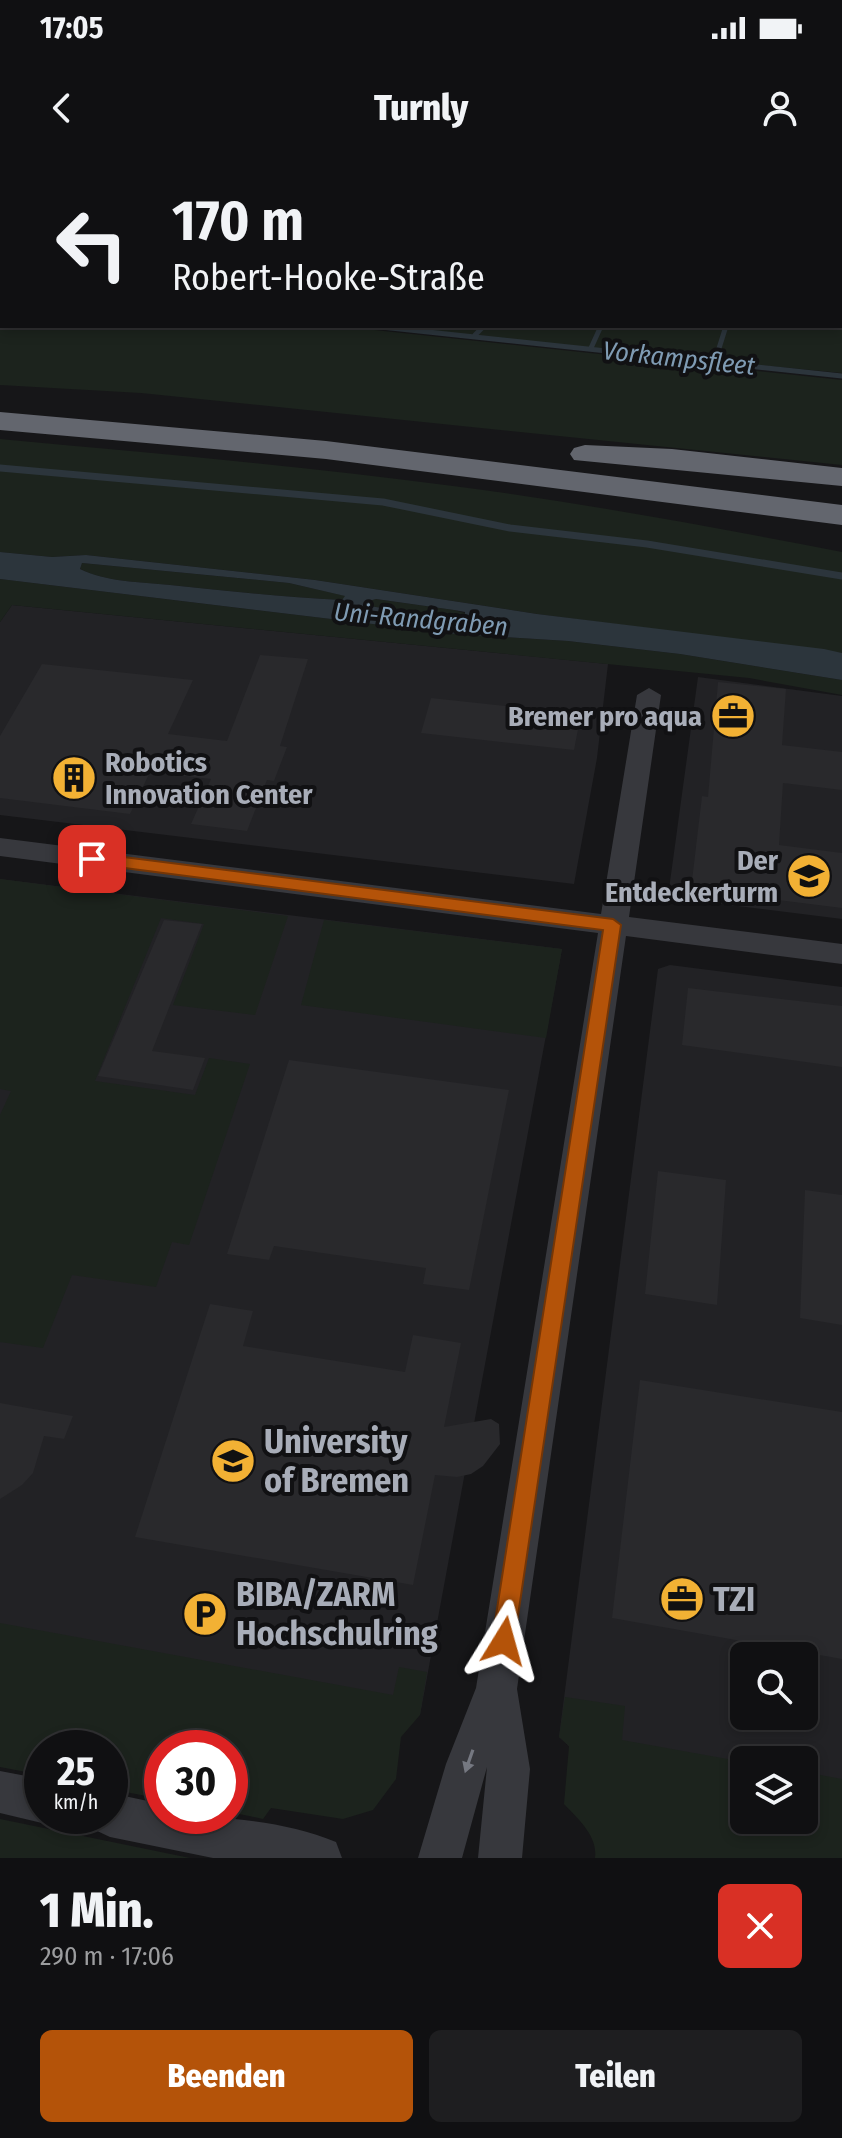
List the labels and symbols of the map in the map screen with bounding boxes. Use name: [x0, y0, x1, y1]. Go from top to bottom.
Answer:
water label: Vorkampsfleet: [601, 335, 757, 382]
water label: Uni-Randgraben: [333, 596, 509, 643]
office icon: Bremer pro aqua: [709, 692, 757, 740]
place label: Bremer pro aqua: [508, 700, 702, 733]
place label: Robotics Innovation Center: [105, 746, 313, 811]
building icon: Robotics Innovation Center: [50, 754, 98, 802]
pin: [58, 825, 126, 893]
place label: Der Entdeckerturm: [605, 844, 779, 909]
school or university icon: Der Entdeckerturm: [785, 852, 833, 900]
place label: University of Bremen: [264, 1421, 409, 1501]
school or university icon: University of Bremen: [209, 1437, 257, 1485]
place label: BIBA/ZARM Hochschulring: [236, 1574, 438, 1654]
office icon: TZI: [658, 1575, 706, 1623]
place label: TZI: [713, 1579, 755, 1620]
parking icon: BIBA/ZARM Hochschulring: [181, 1590, 229, 1638]
position arrow: [462, 1599, 546, 1683]
speed limit sign: 30: [144, 1730, 248, 1834]
one-way arrow: [462, 1749, 474, 1773]

